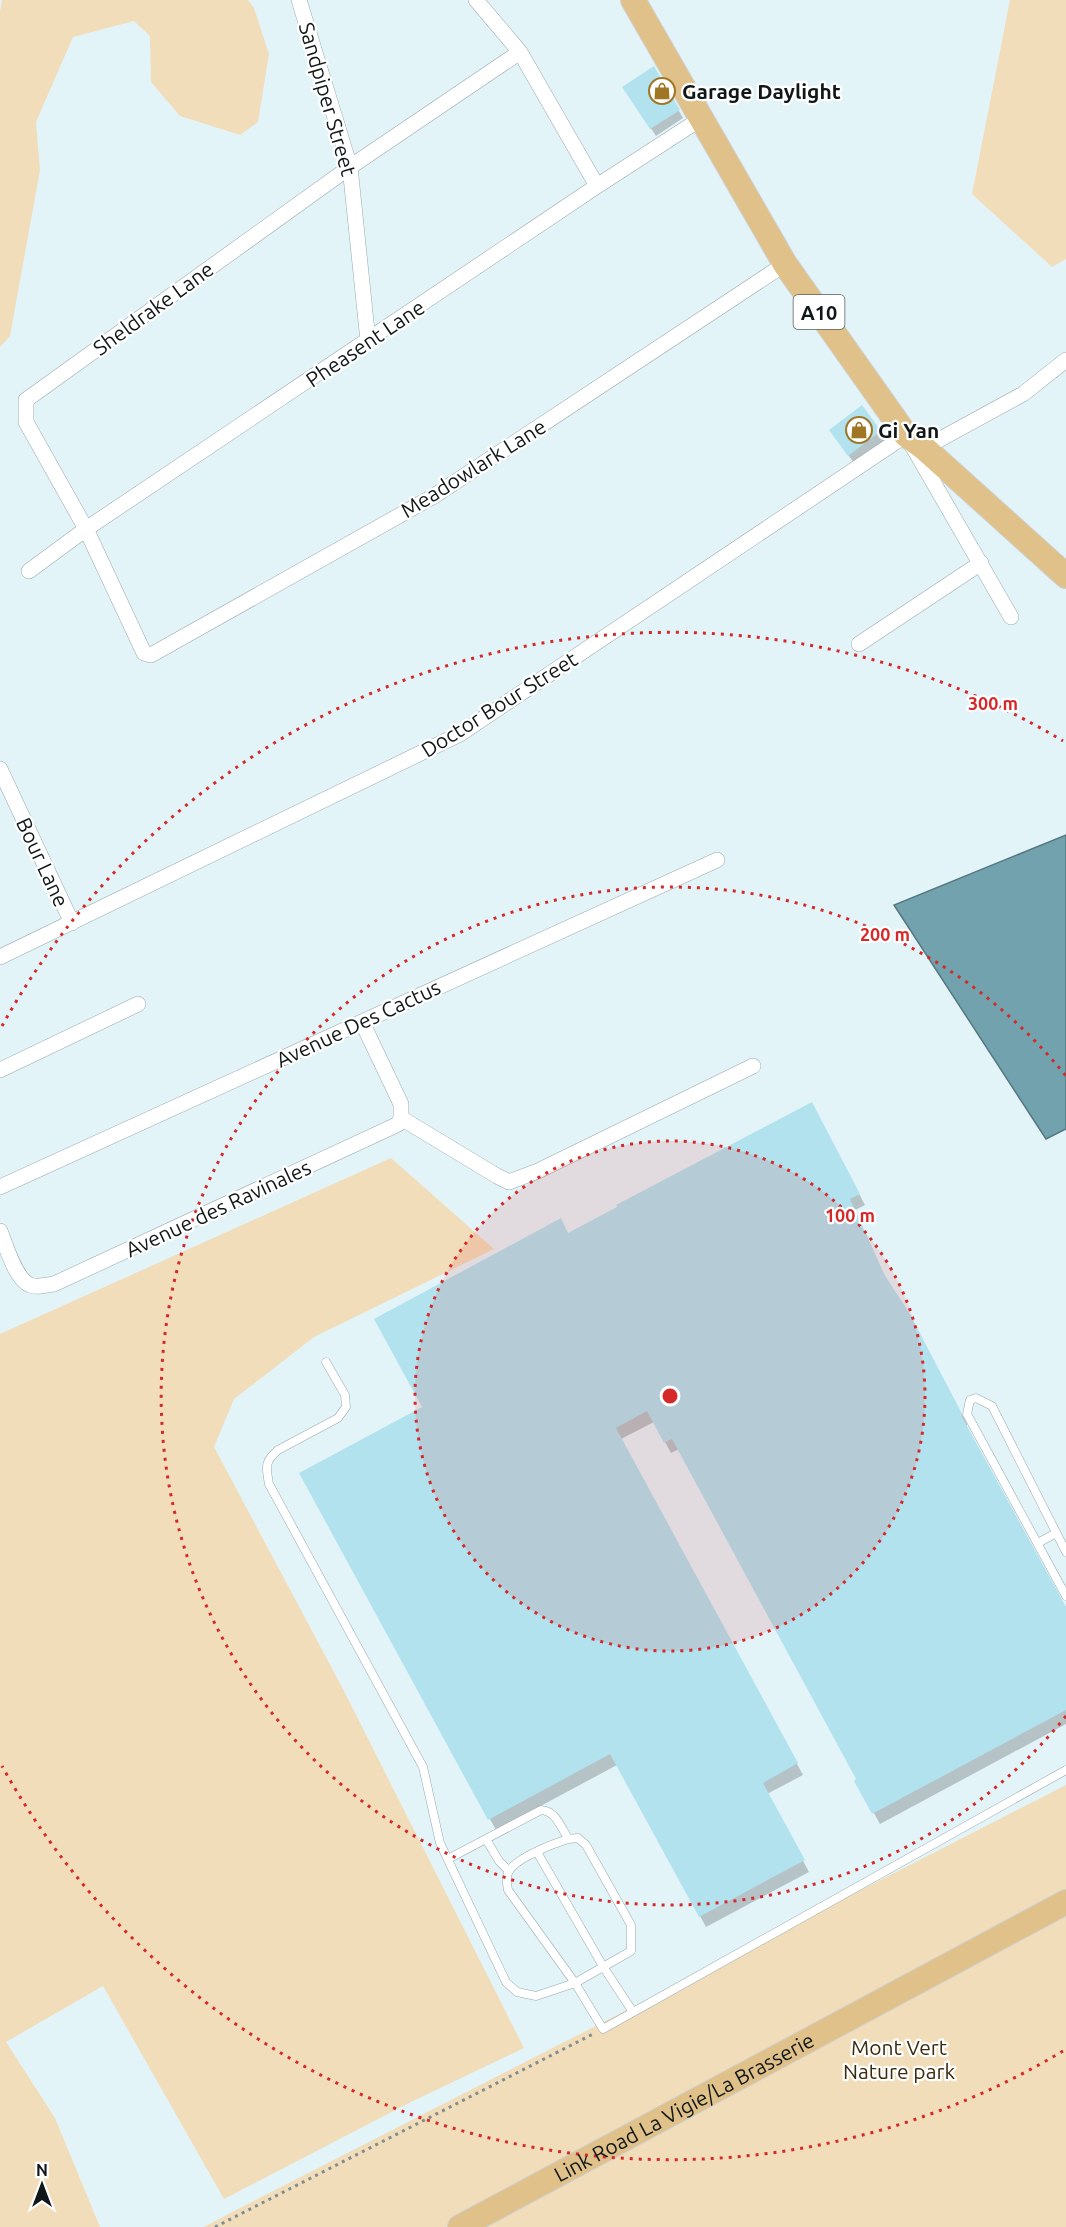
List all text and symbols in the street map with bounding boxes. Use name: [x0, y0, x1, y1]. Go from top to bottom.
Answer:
street label: Sandpiper Street: [295, 19, 361, 179]
shop icon: Garage Daylight: [647, 76, 677, 106]
place label: Garage Daylight: [682, 79, 841, 103]
street label: Sheldrake Lane: [88, 256, 218, 360]
street label: Pheasent Lane: [301, 295, 429, 391]
road number: A10: [794, 295, 844, 329]
street label: Meadowlark Lane: [396, 414, 550, 522]
shop icon: Gi Yan: [844, 415, 874, 445]
place label: Gi Yan: [878, 418, 939, 442]
street label: Doctor Bour Street: [417, 646, 581, 762]
text: 300 m: [968, 693, 1018, 713]
street label: Bour Lane: [12, 814, 74, 910]
text: 200 m: [860, 924, 910, 944]
street label: Avenue Des Cactus: [272, 974, 444, 1072]
street label: Avenue des Ravinales: [122, 1155, 314, 1261]
text: 100 m: [825, 1205, 875, 1225]
centre of rings: [660, 1386, 680, 1406]
street label: Link Road La Vigie/La Brasserie: [550, 2028, 818, 2186]
park label: Mont Vert Nature park: [843, 2035, 955, 2083]
north arrow: [12, 2155, 72, 2215]
text: N: [36, 2161, 48, 2179]

